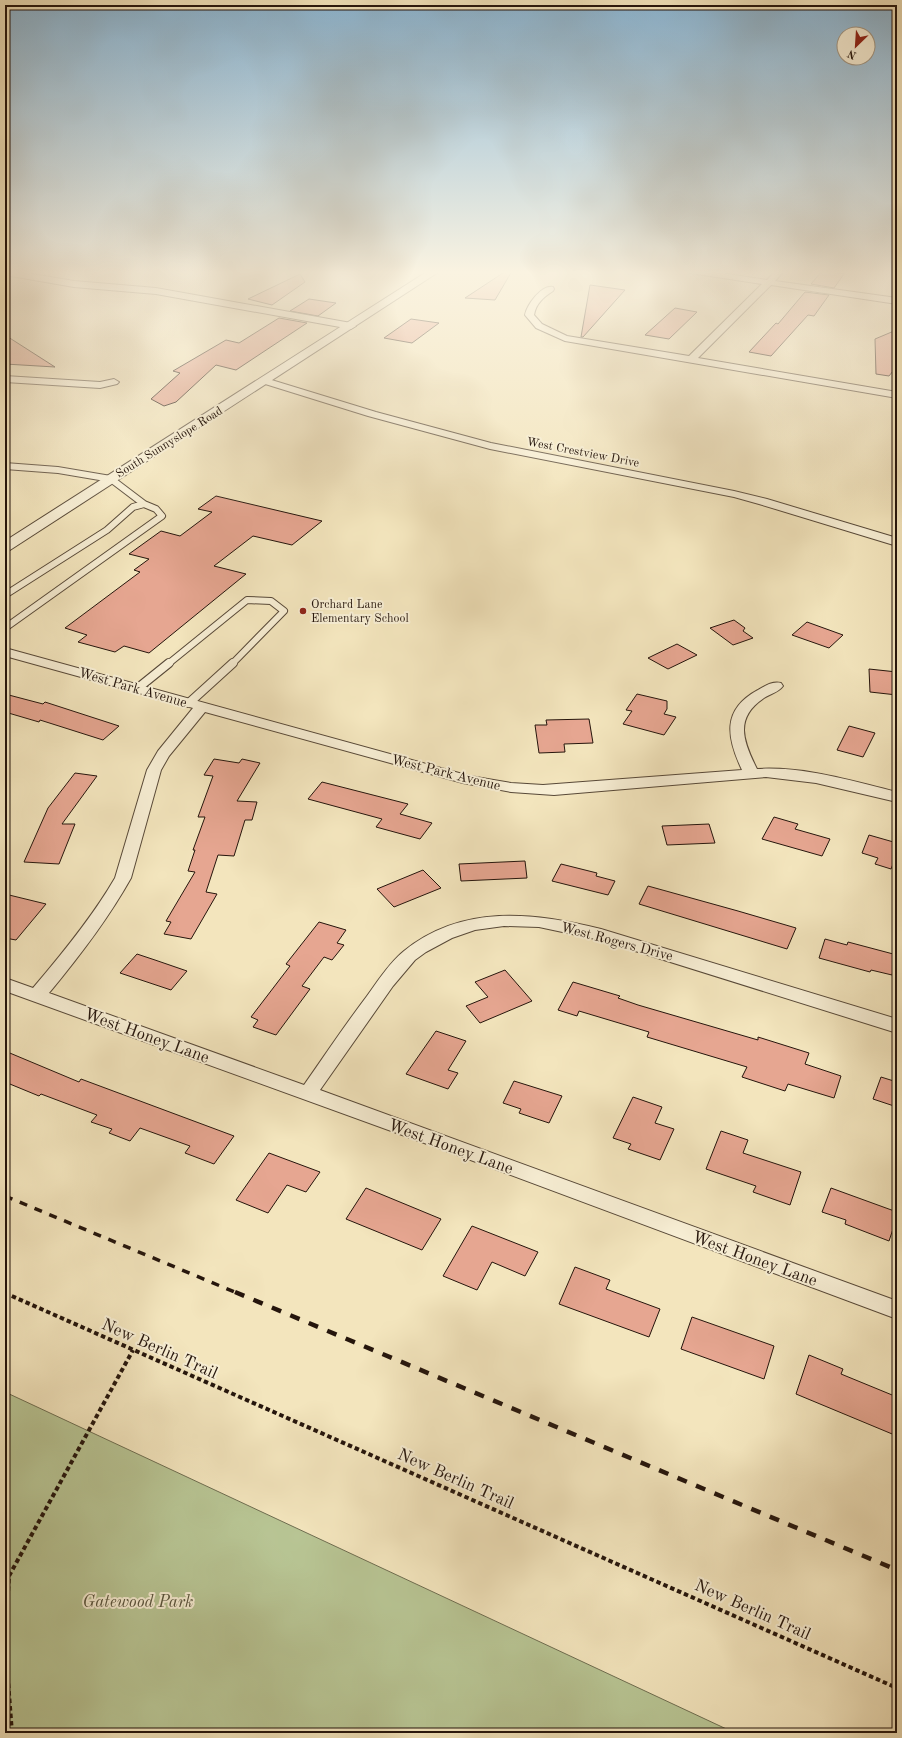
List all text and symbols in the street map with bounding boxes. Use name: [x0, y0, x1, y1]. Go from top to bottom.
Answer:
north arrow: [836, 26, 876, 66]
text: N: [846, 47, 859, 60]
street label: South Sunnyslope Road: [114, 405, 225, 481]
street label: West Crestview Drive: [525, 436, 641, 470]
place label: Orchard Lane Elementary School: [311, 599, 409, 625]
marker: Orchard Lane Elementary School: [298, 606, 308, 616]
street label: West Park Avenue: [77, 666, 189, 710]
street label: West Park Avenue: [390, 753, 502, 793]
street label: West Rogers Drive: [559, 920, 674, 964]
street label: West Honey Lane: [82, 1006, 211, 1067]
street label: West Honey Lane: [386, 1117, 515, 1178]
street label: West Honey Lane: [690, 1229, 819, 1290]
street label: New Berlin Trail: [99, 1316, 220, 1383]
street label: New Berlin Trail: [395, 1446, 516, 1513]
street label: New Berlin Trail: [692, 1577, 813, 1644]
park label: Gatewood Park: [83, 1594, 193, 1611]

